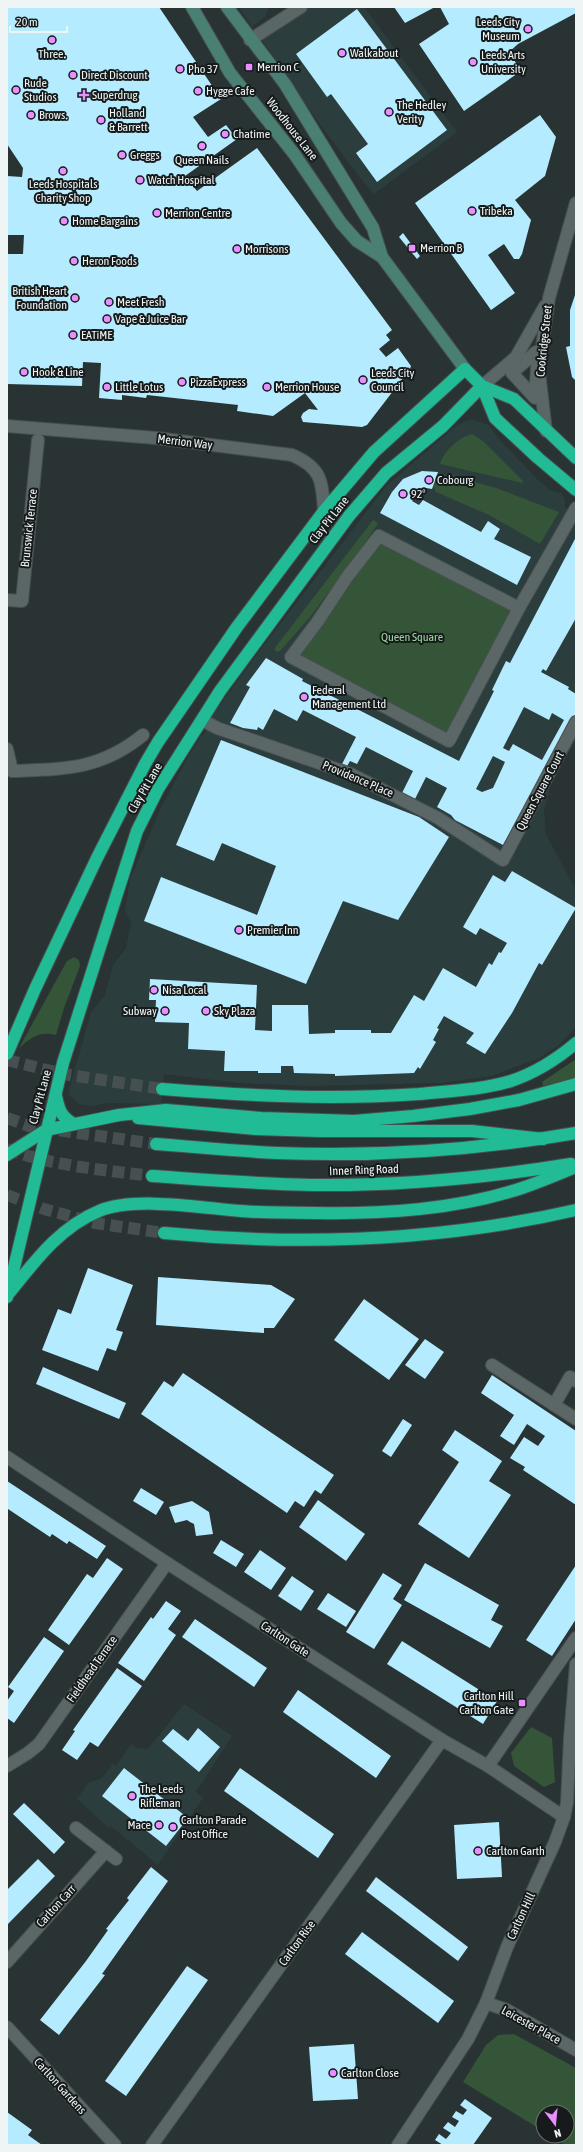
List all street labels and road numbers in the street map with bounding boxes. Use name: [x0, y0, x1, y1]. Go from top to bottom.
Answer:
street label: Woodhouse Lane: [263, 95, 321, 163]
street label: Cookridge Street: [533, 304, 555, 378]
street label: Merrion Way: [157, 432, 213, 452]
street label: Brunswick Terrace: [18, 488, 40, 568]
street label: Clay Pit Lane: [306, 494, 352, 546]
street label: Queen Square Court: [513, 749, 567, 833]
street label: Providence Place: [320, 758, 396, 800]
street label: Clay Pit Lane: [125, 760, 165, 816]
street label: Clay Pit Lane: [26, 1068, 54, 1126]
street label: Inner Ring Road: [329, 1162, 399, 1178]
street label: Carlton Gate: [258, 1618, 312, 1660]
street label: Fieldhead Terrace: [64, 1633, 120, 1705]
street label: Carlton Carr: [33, 1882, 79, 1930]
street label: Carlton Hill: [504, 1890, 538, 1942]
street label: Carlton Rise: [276, 1918, 318, 1968]
street label: Leicester Place: [499, 2003, 563, 2047]
street label: Carlton Gardens: [31, 2055, 89, 2117]

